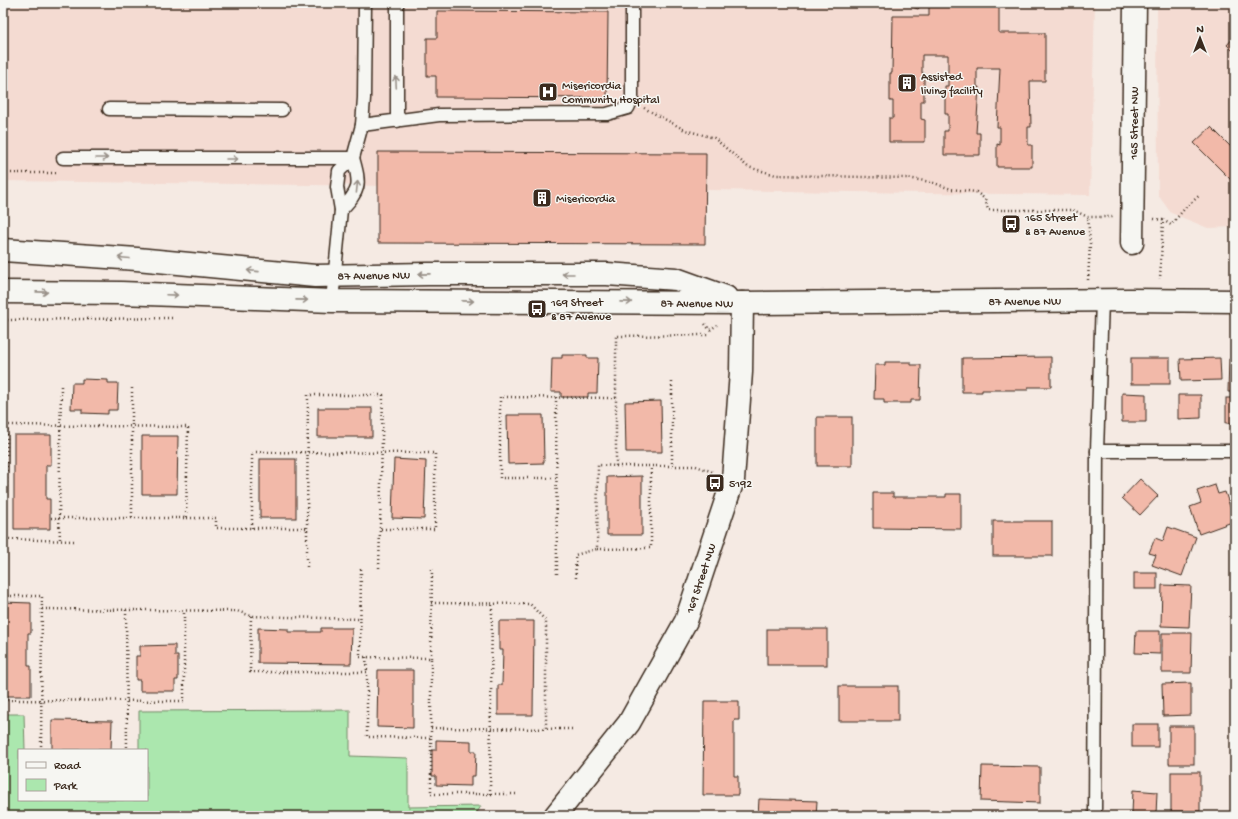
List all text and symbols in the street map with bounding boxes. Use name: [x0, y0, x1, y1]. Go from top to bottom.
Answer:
north arrow: [1180, 18, 1220, 58]
text: N: [1196, 24, 1204, 36]
place label: Assisted living facility: [921, 71, 983, 99]
building icon: Assisted living facility: [896, 72, 918, 94]
one-way arrow: [393, 76, 400, 89]
place label: Misericordia Community Hospital: [562, 80, 660, 108]
hospital icon: Misericordia Community Hospital: [537, 81, 559, 103]
street label: 165 Street NW: [1128, 86, 1143, 161]
one-way arrow: [95, 154, 108, 162]
one-way arrow: [225, 155, 238, 163]
one-way arrow: [353, 181, 360, 194]
building icon: Misericordia: [531, 187, 553, 209]
place label: Misericordia: [556, 193, 616, 207]
place label: 165 Street & 87 Avenue: [1024, 212, 1086, 240]
bus stop icon: 165 Street & 87 Avenue: [1000, 213, 1022, 235]
one-way arrow: [118, 254, 131, 261]
one-way arrow: [247, 267, 260, 275]
street label: 87 Avenue NW: [337, 269, 410, 285]
one-way arrow: [418, 270, 431, 278]
one-way arrow: [562, 270, 575, 278]
one-way arrow: [35, 288, 48, 296]
one-way arrow: [165, 291, 178, 299]
one-way arrow: [295, 296, 308, 304]
street label: 87 Avenue NW: [988, 296, 1061, 310]
one-way arrow: [461, 297, 474, 305]
place label: 169 Street & 87 Avenue: [550, 297, 612, 325]
bus stop icon: 169 Street & 87 Avenue: [526, 298, 548, 320]
one-way arrow: [619, 298, 632, 306]
street label: 87 Avenue NW: [660, 298, 733, 312]
bus stop icon: 5192: [704, 472, 726, 494]
place label: 5192: [729, 478, 752, 492]
street label: 169 Street NW: [684, 542, 720, 616]
legend: [18, 749, 148, 801]
text: Road: [54, 760, 81, 774]
text: Park: [53, 780, 79, 794]

